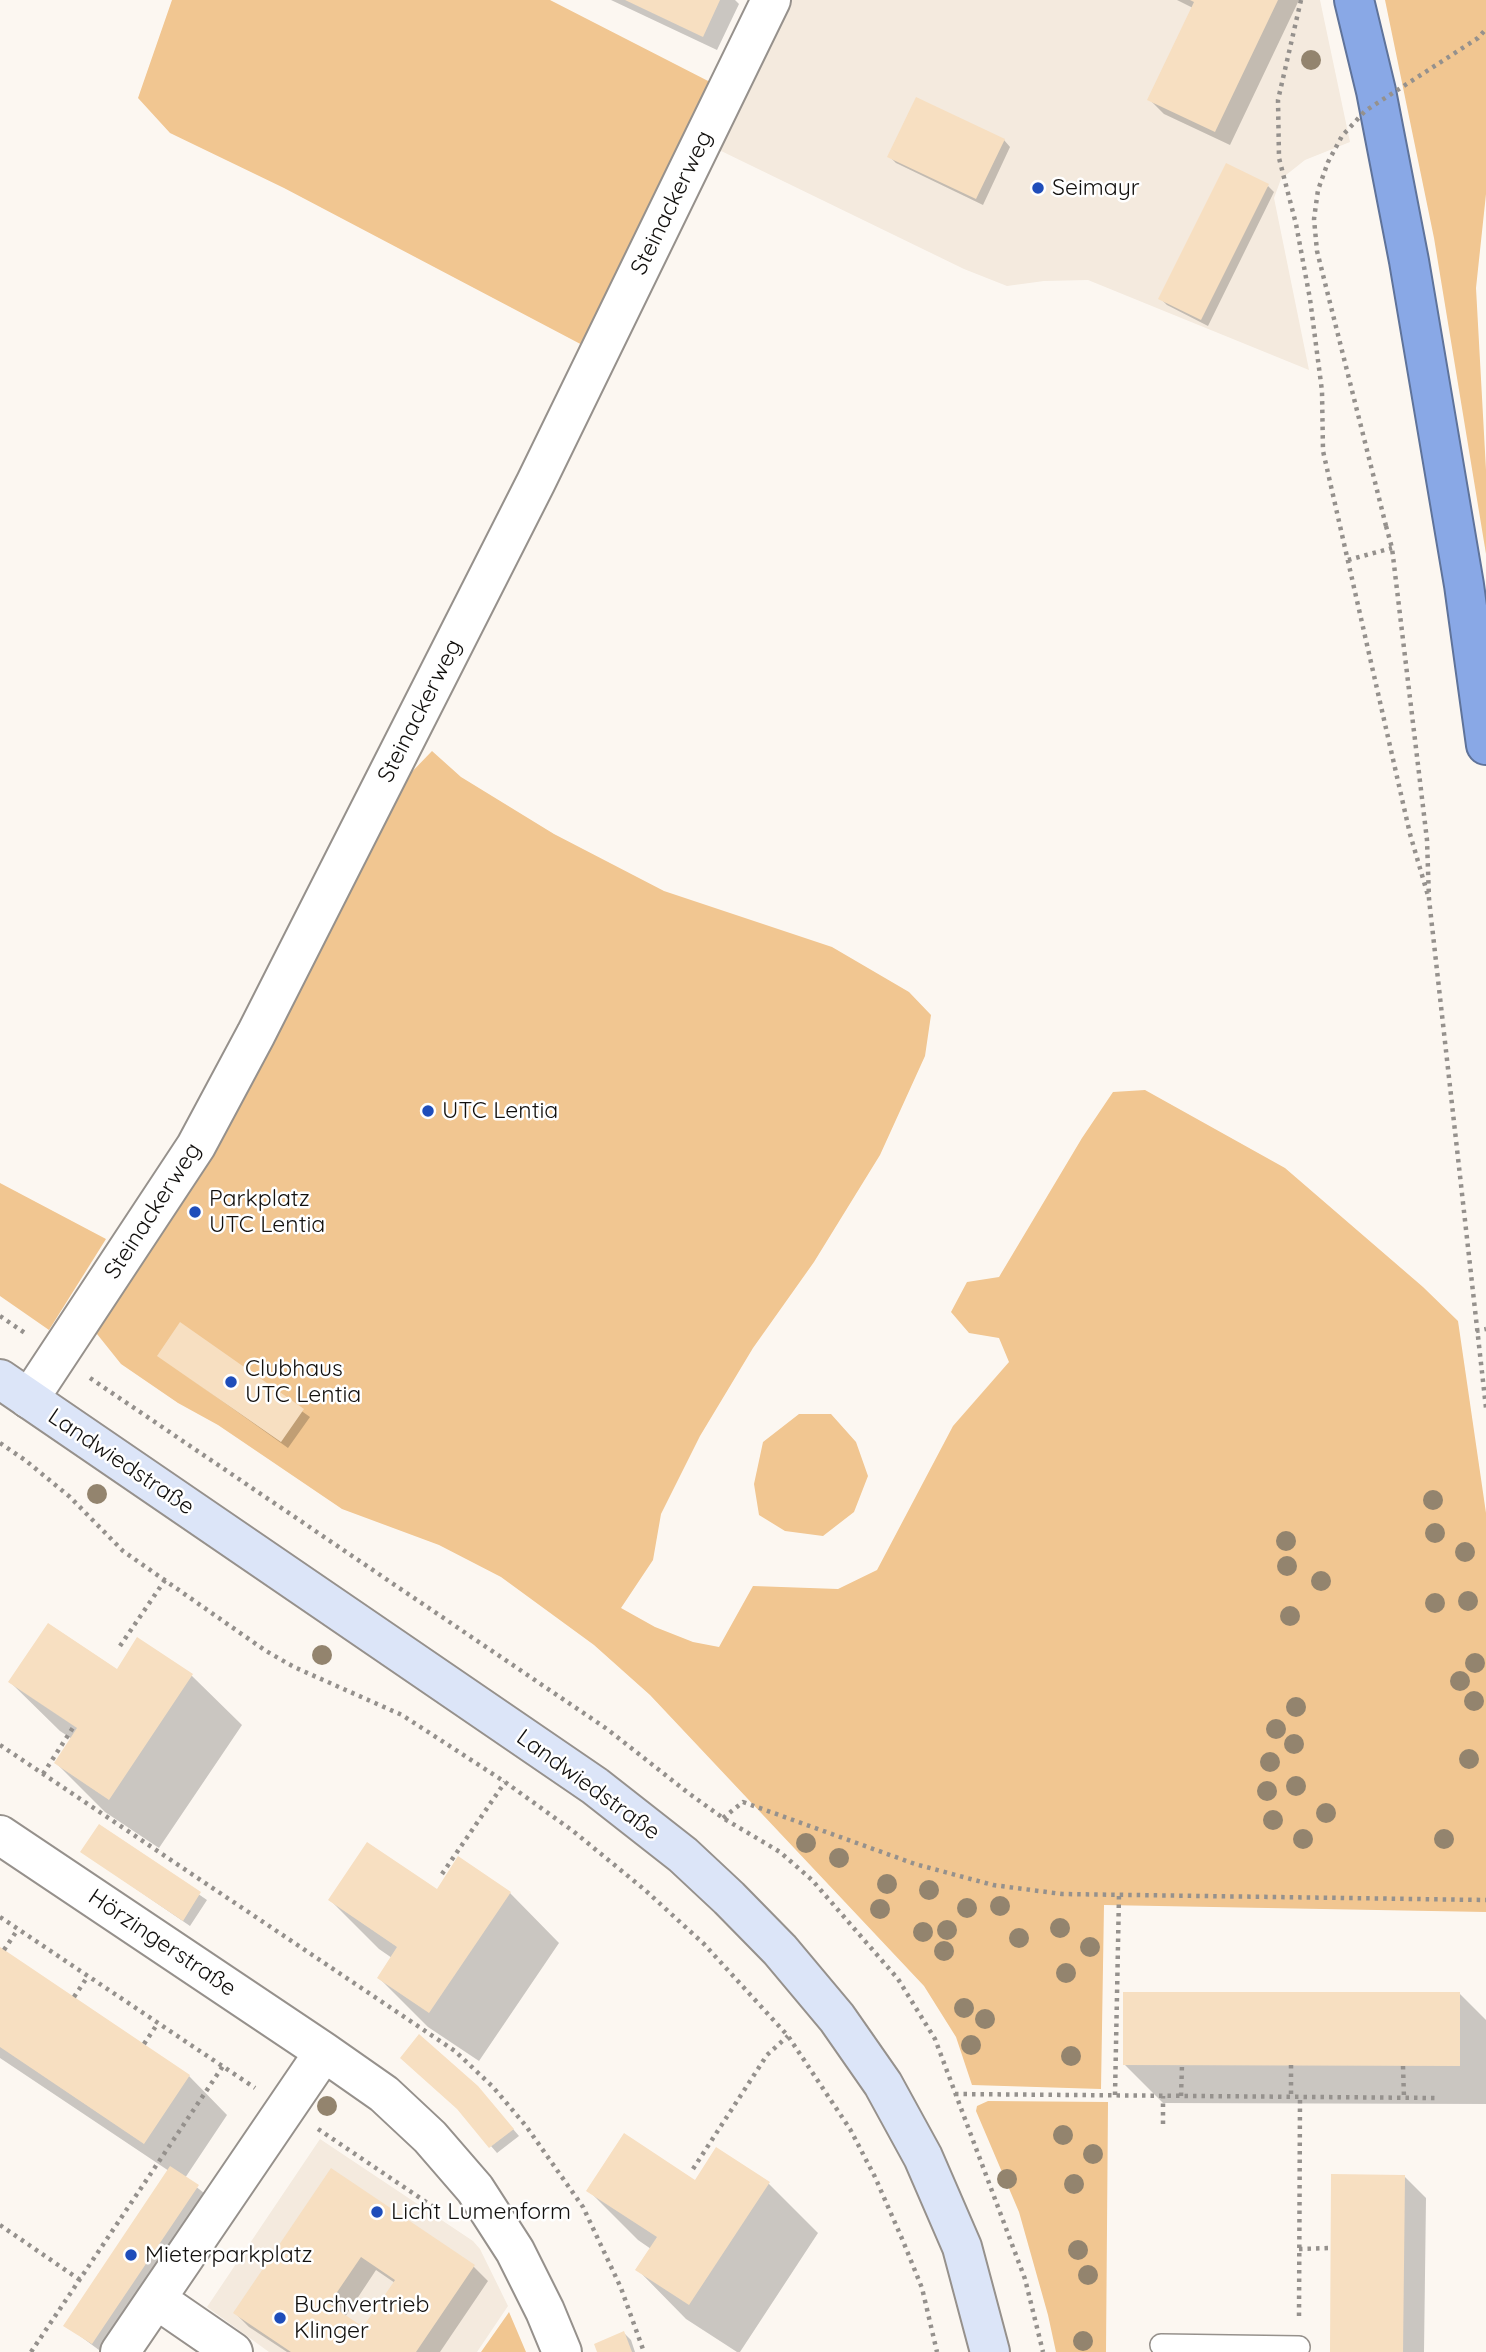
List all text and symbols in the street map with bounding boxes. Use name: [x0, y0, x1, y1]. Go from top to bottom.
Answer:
street label: Steinackerweg: [625, 126, 719, 280]
place label: Seimayr: [1052, 174, 1140, 202]
marker: Seimayr: [1030, 180, 1046, 196]
street label: Steinackerweg: [372, 635, 468, 787]
place label: UTC Lentia: [442, 1097, 558, 1125]
marker: UTC Lentia: [420, 1103, 436, 1119]
street label: Steinackerweg: [99, 1138, 207, 1284]
place label: Parkplatz UTC Lentia: [209, 1185, 325, 1239]
marker: Parkplatz UTC Lentia: [187, 1204, 203, 1220]
place label: Clubhaus UTC Lentia: [245, 1355, 361, 1409]
marker: Clubhaus UTC Lentia: [223, 1374, 239, 1390]
street label: Landwiedstraße: [43, 1403, 199, 1521]
street label: Landwiedstraße: [511, 1724, 665, 1846]
street label: Hörzingerstraße: [83, 1883, 241, 2003]
place label: Licht Lumenform: [391, 2198, 571, 2226]
marker: Licht Lumenform: [369, 2204, 385, 2220]
place label: Mieterparkplatz: [145, 2241, 312, 2269]
marker: Mieterparkplatz: [123, 2247, 139, 2263]
place label: Buchvertrieb Klinger: [294, 2291, 429, 2345]
marker: Buchvertrieb Klinger: [272, 2310, 288, 2326]

